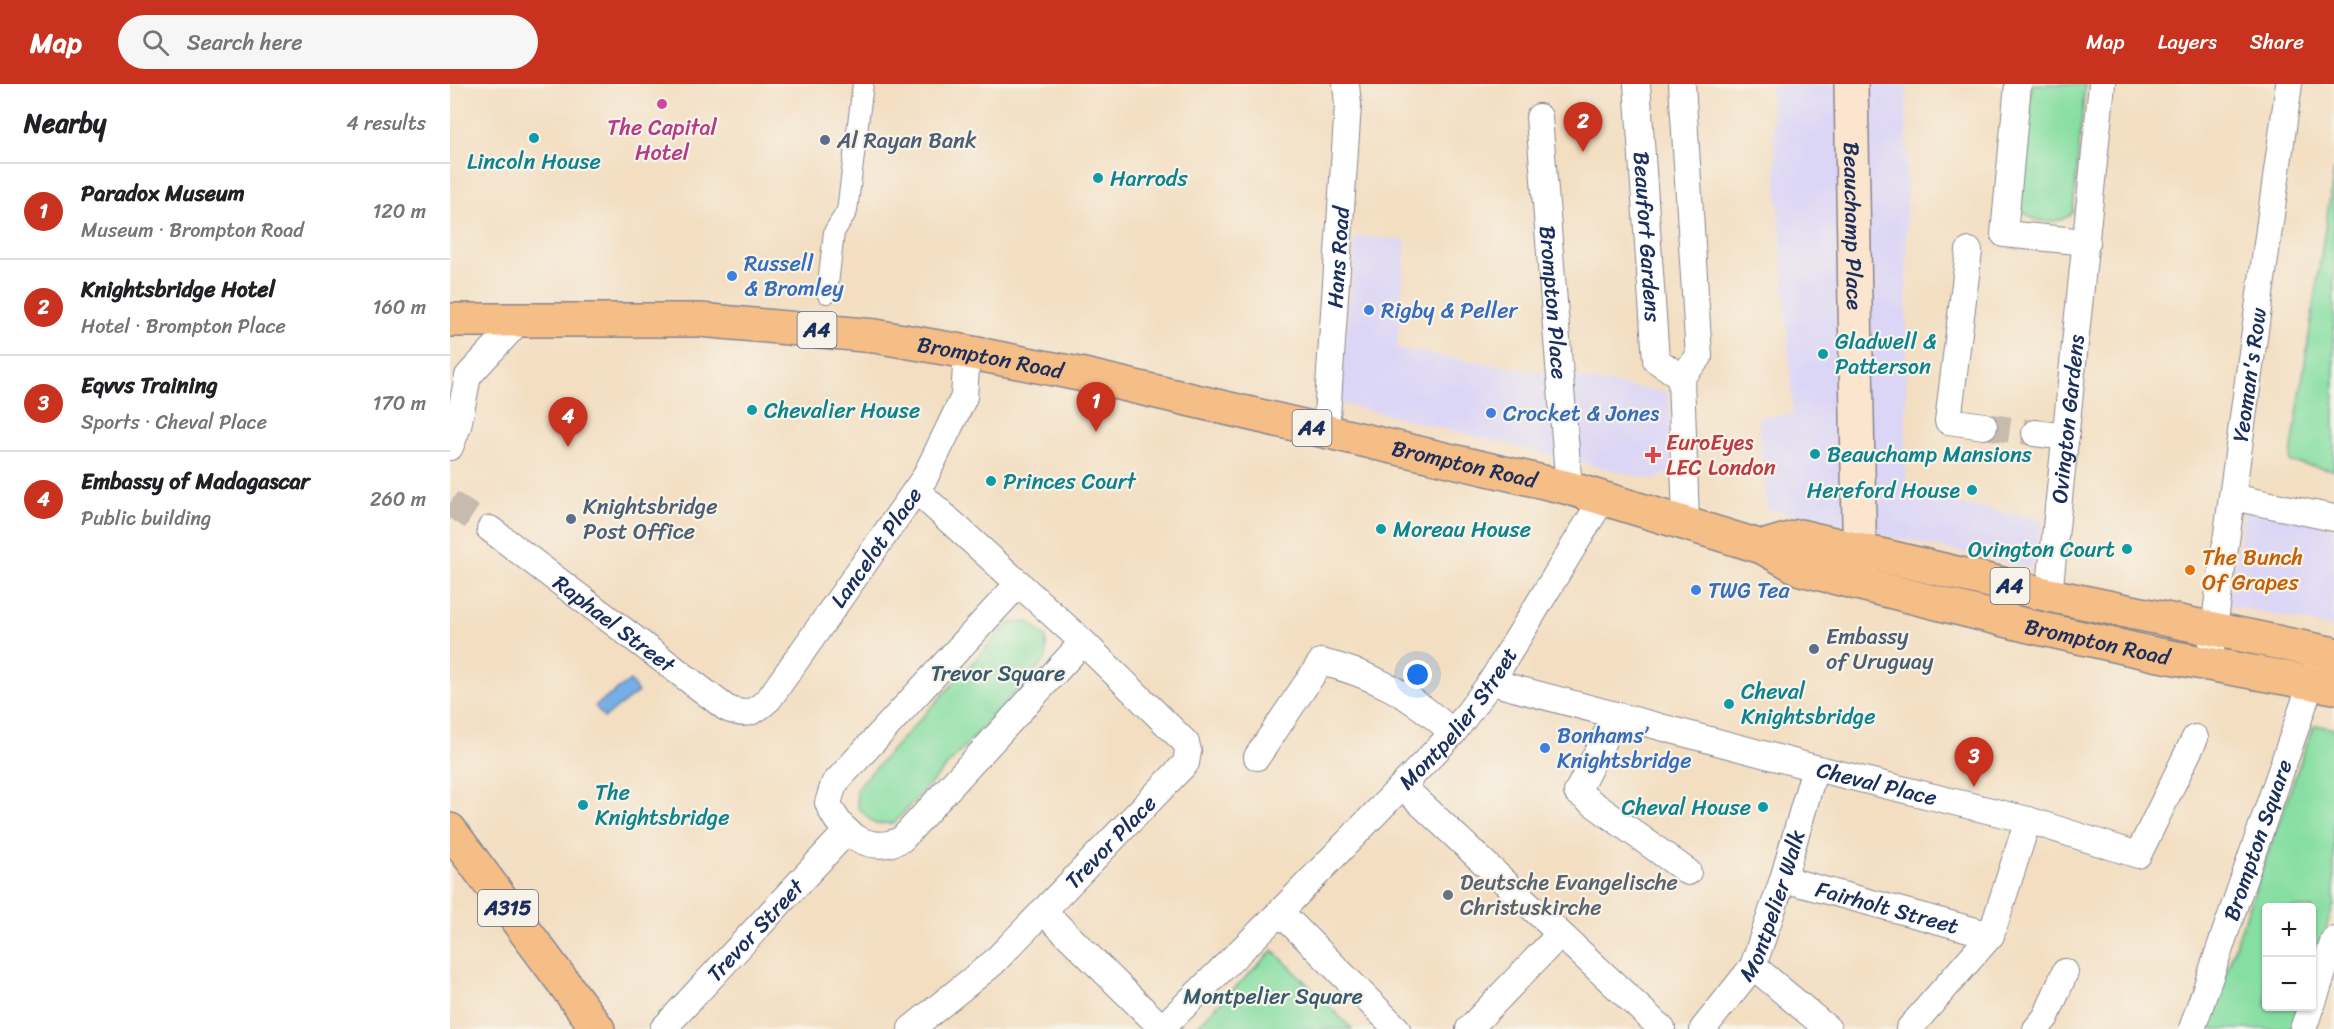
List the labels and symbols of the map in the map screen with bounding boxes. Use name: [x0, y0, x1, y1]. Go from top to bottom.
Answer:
marker: The Capital Hotel: [655, 97, 669, 111]
pin: 2: [1564, 103, 1602, 152]
place label: The Capital Hotel: [607, 108, 717, 172]
place label: Al Rayan Bank: [836, 121, 977, 160]
marker: Lincoln House: [527, 131, 541, 145]
marker: Al Rayan Bank: [818, 133, 832, 147]
place label: Lincoln House: [467, 142, 601, 181]
street label: Beauchamp Place: [1832, 142, 1874, 311]
street label: Beaufort Gardens: [1622, 150, 1672, 324]
place label: Harrods: [1110, 159, 1188, 198]
marker: Harrods: [1091, 171, 1105, 185]
street label: Hans Road: [1315, 204, 1361, 309]
street label: Brompton Place: [1528, 224, 1579, 381]
place label: Russell & Bromley: [744, 244, 844, 308]
marker: Russell & Bromley: [725, 269, 739, 283]
place label: Rigby & Peller: [1381, 291, 1518, 330]
marker: Rigby & Peller: [1362, 303, 1376, 317]
street label: Yeoman's Row: [2221, 305, 2278, 444]
road number: A4: [798, 312, 836, 348]
place label: Gladwell & Patterson: [1835, 322, 1936, 386]
street label: Brompton Road: [914, 325, 1068, 391]
street label: Ovington Gardens: [2040, 333, 2096, 505]
marker: Gladwell & Patterson: [1816, 347, 1830, 361]
pin: 1: [1076, 382, 1116, 432]
place label: Chevalier House: [764, 391, 920, 430]
place label: Crocket & Jones: [1503, 394, 1659, 433]
pin: 4: [548, 398, 588, 447]
marker: Chevalier House: [745, 403, 759, 417]
marker: Crocket & Jones: [1484, 406, 1498, 420]
road number: A4: [1292, 410, 1332, 446]
place label: EuroEyes LEC London: [1666, 423, 1776, 487]
street label: Brompton Road: [1388, 428, 1542, 500]
place label: Beauchamp Mansions: [1827, 435, 2033, 474]
marker: EuroEyes LEC London: [1644, 446, 1662, 464]
marker: Beauchamp Mansions: [1808, 447, 1822, 461]
place label: Princes Court: [1003, 462, 1137, 501]
place label: Hereford House: [1807, 471, 1960, 510]
marker: Princes Court: [984, 474, 998, 488]
street label: Lancelot Place: [820, 478, 933, 616]
marker: Hereford House: [1965, 483, 1979, 497]
place label: Knightsbridge Post Office: [583, 487, 718, 551]
place label: Moreau House: [1393, 510, 1531, 549]
marker: Knightsbridge Post Office: [564, 512, 578, 526]
marker: Moreau House: [1374, 522, 1388, 536]
place label: Ovington Court: [1968, 530, 2115, 569]
place label: The Bunch Of Grapes: [2202, 538, 2303, 602]
marker: Ovington Court: [2120, 542, 2134, 556]
marker: The Bunch Of Grapes: [2183, 563, 2197, 577]
street label: Raphael Street: [544, 564, 685, 684]
road number: A4: [1990, 568, 2030, 604]
place label: TWG Tea: [1708, 571, 1790, 610]
marker: TWG Tea: [1689, 583, 1703, 597]
street label: Brompton Road: [2021, 607, 2174, 677]
place label: Embassy of Uruguay: [1826, 617, 1934, 681]
street label: Montpelier Street: [1389, 639, 1528, 799]
marker: Embassy of Uruguay: [1807, 642, 1821, 656]
park label: Trevor Square: [931, 654, 1065, 693]
your location: [1403, 660, 1432, 689]
place label: Cheval Knightsbridge: [1741, 672, 1876, 736]
marker: Cheval Knightsbridge: [1722, 697, 1736, 711]
place label: Bonhams’ Knightsbridge: [1557, 716, 1692, 780]
pin: 3: [1954, 738, 1994, 787]
marker: Bonhams’ Knightsbridge: [1538, 741, 1552, 755]
street label: Cheval Place: [1813, 750, 1941, 817]
street label: Brompton Square: [2212, 754, 2304, 926]
place label: The Knightsbridge: [595, 773, 730, 837]
street label: Trevor Place: [1055, 785, 1166, 899]
place label: Cheval House: [1621, 788, 1751, 827]
marker: The Knightsbridge: [576, 798, 590, 812]
marker: Cheval House: [1756, 800, 1770, 814]
street label: Montpelier Walk: [1729, 825, 1816, 991]
place label: Deutsche Evangelische Christuskirche: [1460, 863, 1678, 927]
street label: Trevor Street: [697, 869, 815, 991]
street label: Fairholt Street: [1811, 870, 1964, 946]
marker: Deutsche Evangelische Christuskirche: [1441, 888, 1455, 902]
road number: A315: [478, 890, 538, 926]
park label: Montpelier Square: [1183, 977, 1363, 1016]

